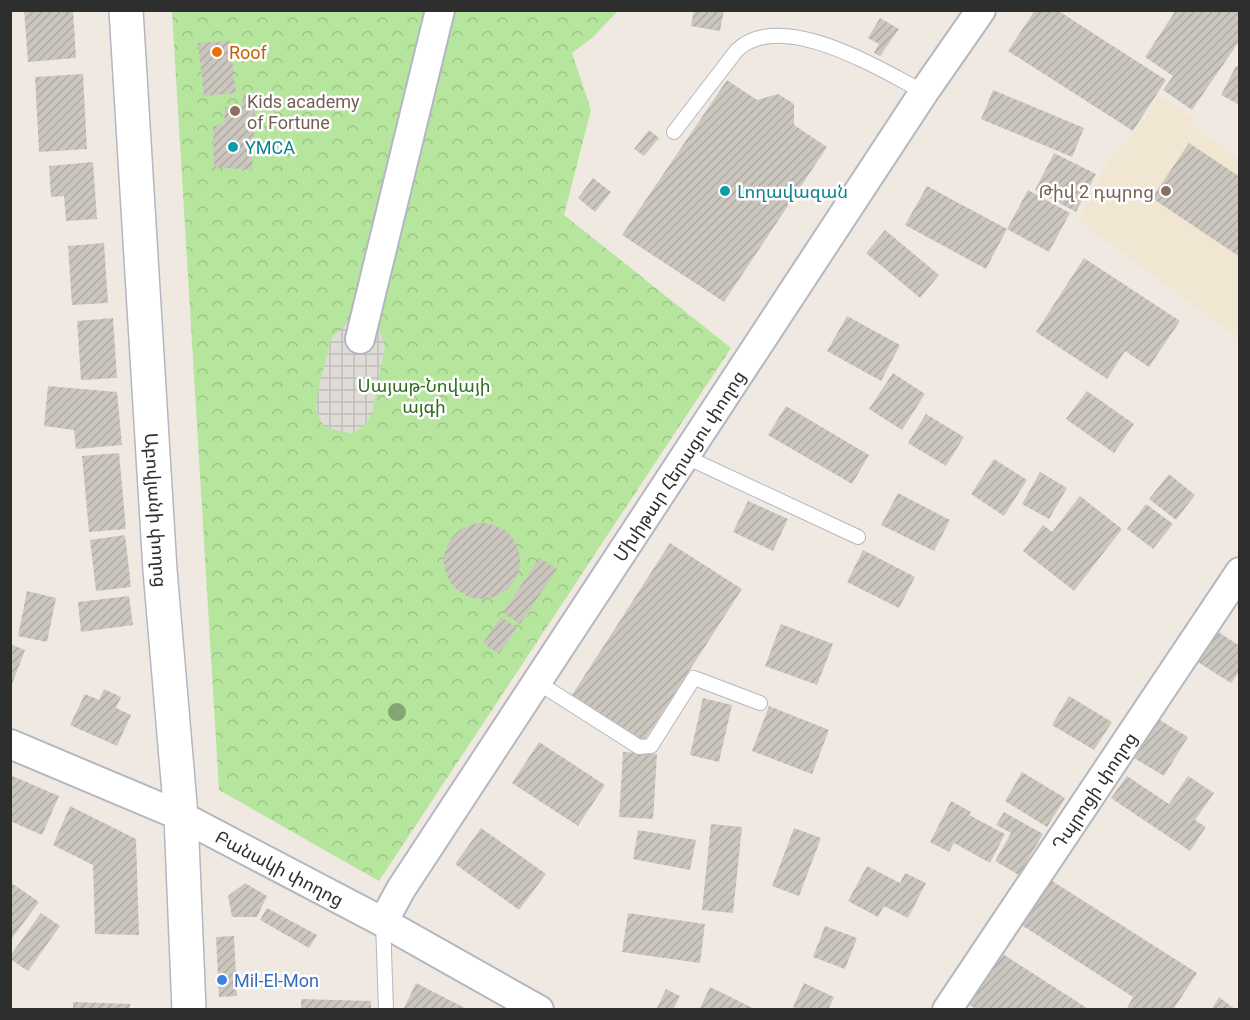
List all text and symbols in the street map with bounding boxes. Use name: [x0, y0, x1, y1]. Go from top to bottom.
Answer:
place label: Roof: [229, 42, 268, 63]
marker: Roof: [210, 45, 224, 59]
place label: Kids academy of Fortune: [247, 91, 360, 133]
marker: Kids academy of Fortune: [228, 104, 242, 118]
place label: YMCA: [245, 137, 295, 158]
marker: YMCA: [226, 140, 240, 154]
place label: Լողավազան: [737, 181, 848, 202]
place label: Թիվ 2 դպրոց: [1038, 181, 1154, 202]
marker: Լողավազան: [718, 184, 732, 198]
marker: Թիվ 2 դպրոց: [1159, 184, 1173, 198]
street label: Մխիթար Հերացու փողոց: [609, 366, 749, 565]
park label: Սայաթ-Նովայի այգի: [358, 375, 490, 417]
street label: Աբովյանի փողոց: [141, 432, 172, 588]
street label: Դպրոցի փողոց: [1047, 728, 1141, 853]
street label: Բանակի փողոց: [212, 826, 347, 910]
place label: Mil-El-Mon: [234, 970, 319, 991]
marker: Mil-El-Mon: [215, 973, 229, 987]

